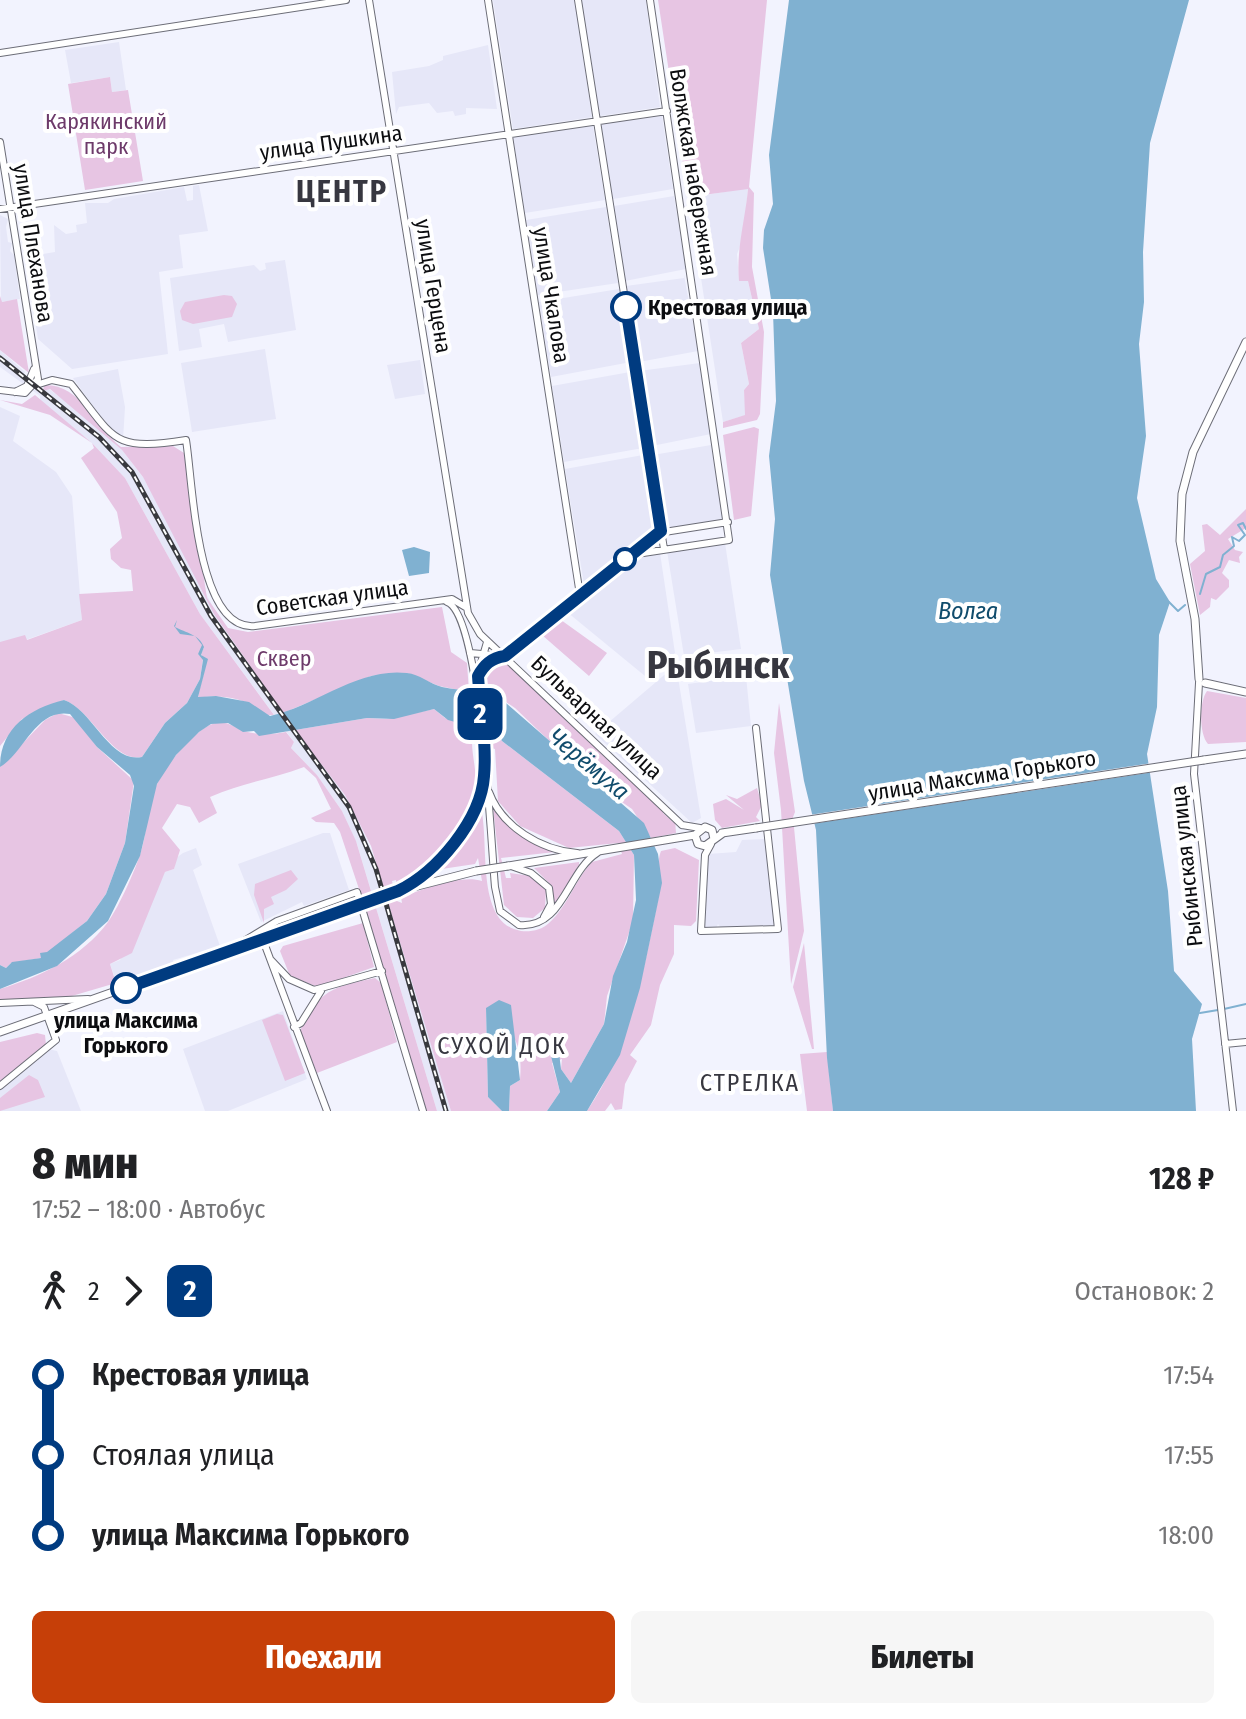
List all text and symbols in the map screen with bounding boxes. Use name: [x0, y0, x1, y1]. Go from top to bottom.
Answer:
street label: Волжская набережная: [664, 66, 723, 278]
park label: Карякинский парк: [45, 108, 167, 160]
street label: улица Пушкина: [258, 119, 404, 166]
street label: улица Плеханова: [8, 162, 59, 324]
district label: ЦЕНТР: [296, 174, 388, 210]
street label: улица Герцена: [410, 217, 457, 355]
street label: улица Чкалова: [527, 225, 576, 365]
marker: Крестовая улица: [611, 292, 641, 322]
place label: Крестовая улица: [648, 294, 808, 321]
unlabelled marker: [614, 548, 636, 570]
street label: Советская улица: [254, 573, 410, 622]
water label: Волга: [938, 597, 998, 625]
district label: Рыбинск: [647, 642, 790, 688]
park label: Сквер: [257, 645, 311, 672]
street label: Бульварная улица: [525, 650, 668, 785]
line badge: 2: [454, 688, 506, 740]
text: 2: [474, 697, 486, 730]
water label: Черёмуха: [543, 722, 635, 806]
street label: улица Максима Горького: [866, 744, 1098, 807]
street label: Рыбинская улица: [1165, 784, 1208, 948]
marker: улица Максима Горького: [111, 973, 141, 1003]
place label: улица Максима Горького: [53, 1007, 198, 1059]
district label: СУХОЙ ДОК: [437, 1032, 567, 1060]
district label: СТРЕЛКА: [700, 1069, 800, 1097]
text: 8 мин: [32, 1137, 138, 1190]
text: 128 ₽: [1149, 1161, 1214, 1197]
text: 17:52 – 18:00 · Автобус: [32, 1194, 265, 1225]
icon: walk: [32, 1269, 76, 1313]
icon: forward: [111, 1269, 155, 1313]
text: 2: [183, 1274, 196, 1307]
text: 2: [88, 1276, 99, 1307]
text: Остановок: 2: [1075, 1276, 1214, 1307]
text: Крестовая улица: [92, 1357, 310, 1393]
text: 17:54: [1163, 1360, 1214, 1391]
text: Стоялая улица: [92, 1437, 275, 1473]
text: 17:55: [1164, 1440, 1214, 1471]
text: улица Максима Горького: [92, 1517, 410, 1553]
text: 18:00: [1158, 1520, 1214, 1551]
button: Поехали: [32, 1611, 615, 1703]
button: Билеты: [631, 1611, 1214, 1703]

